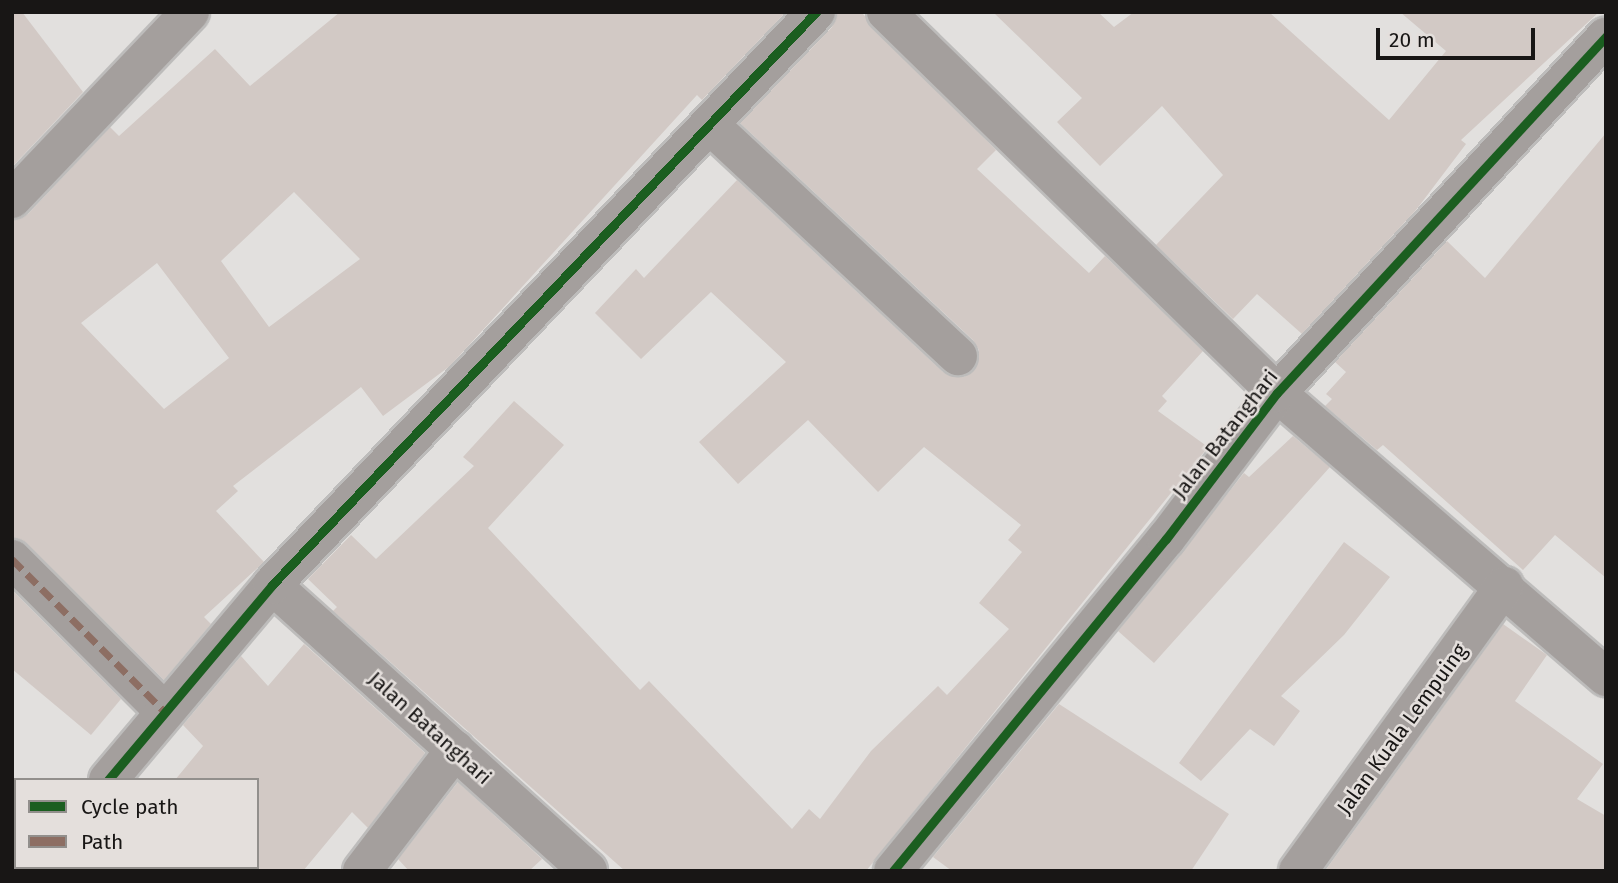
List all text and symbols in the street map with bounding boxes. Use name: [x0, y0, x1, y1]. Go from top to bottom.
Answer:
scale bar: [1380, 14, 1539, 58]
text: 20 m: [1389, 27, 1435, 53]
street label: Jalan Batanghari: [1167, 364, 1283, 504]
street label: Jalan Kuala Lempuing: [1332, 639, 1472, 819]
street label: Jalan Batanghari: [363, 666, 497, 790]
legend: [14, 778, 259, 869]
text: Cycle path: [81, 794, 179, 820]
text: Path: [81, 829, 123, 855]

